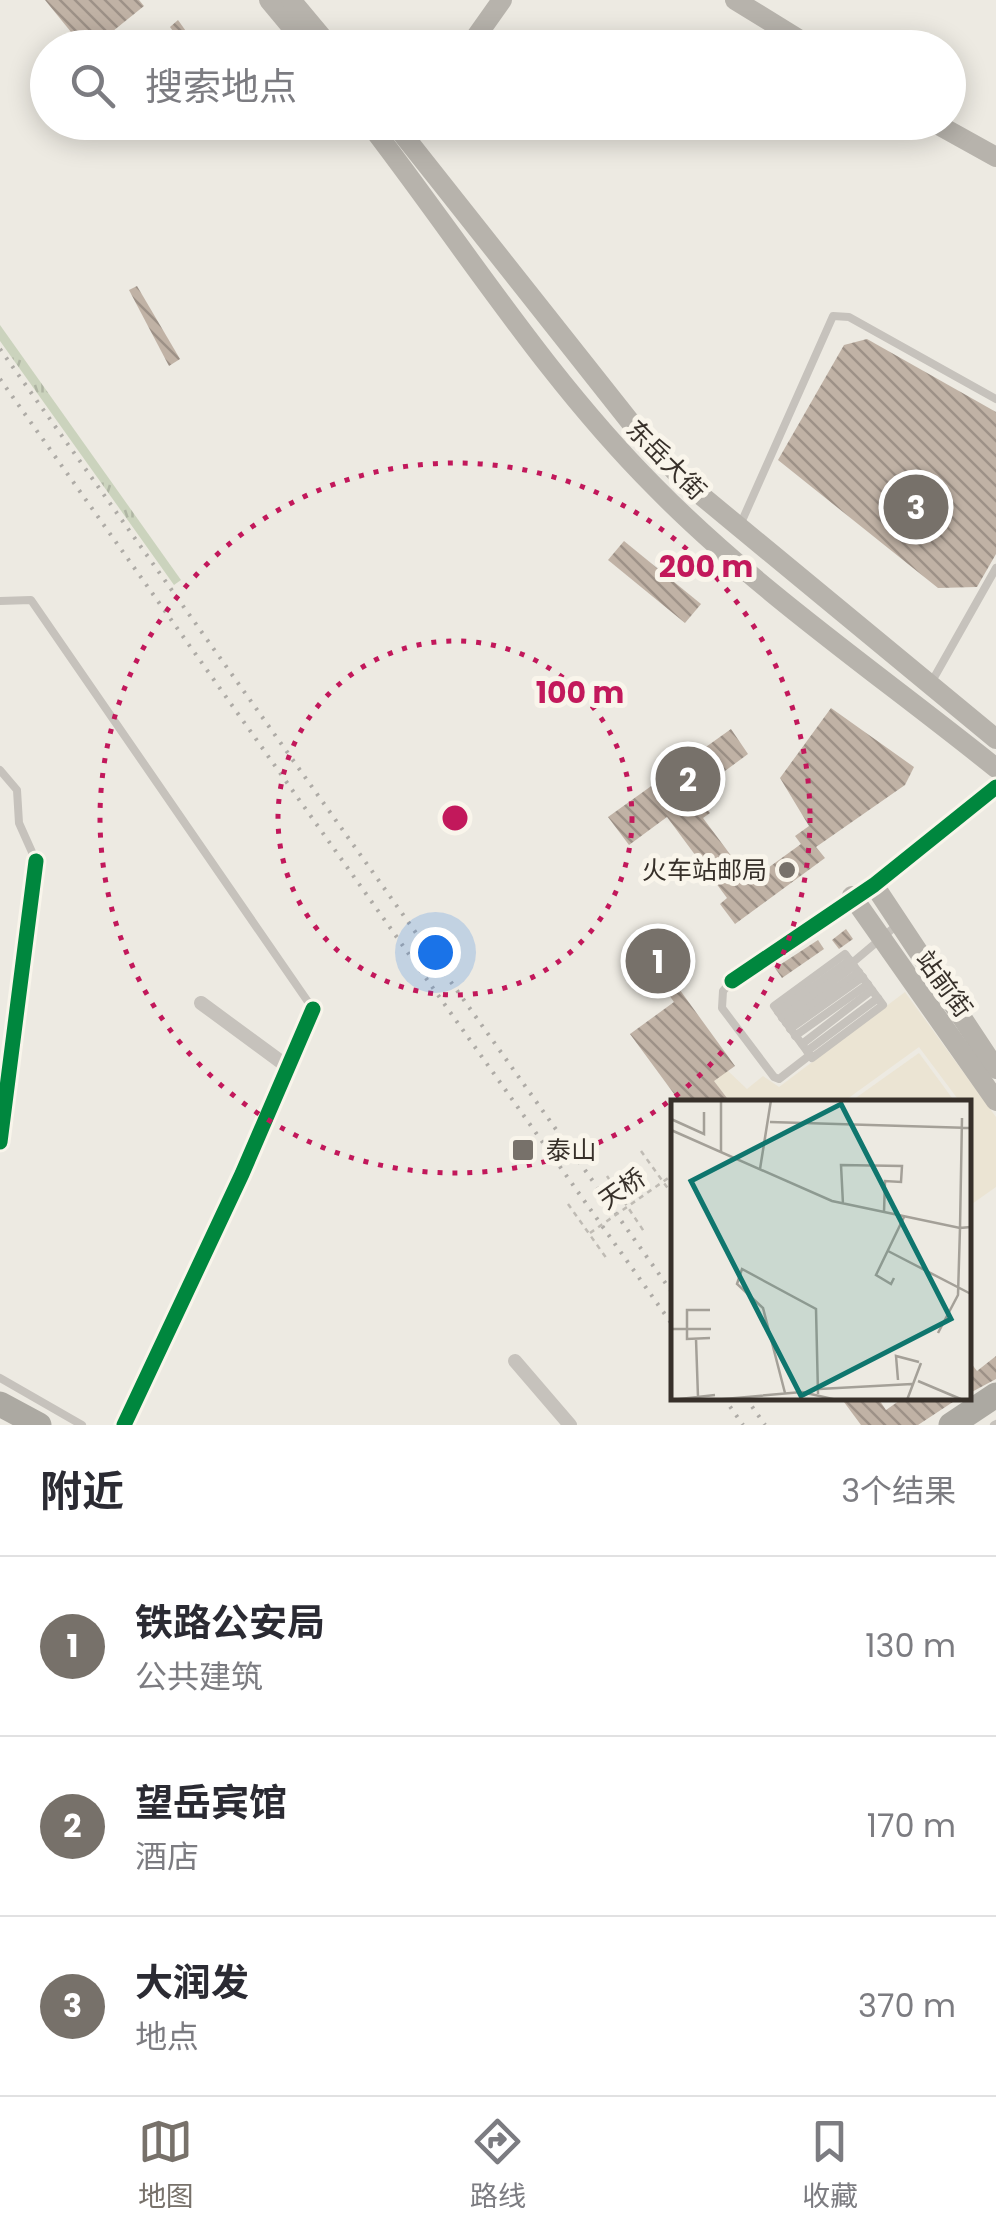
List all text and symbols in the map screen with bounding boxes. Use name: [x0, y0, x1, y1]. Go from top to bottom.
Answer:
search box: [30, 30, 966, 140]
icon: search: [65, 58, 120, 113]
text: 搜索地点: [145, 60, 297, 113]
street label: 东岳大街: [618, 412, 714, 508]
pin: 3: [884, 470, 948, 544]
text: 200 m: [659, 545, 753, 588]
text: 100 m: [536, 671, 624, 714]
pin: 2: [656, 742, 720, 816]
centre of rings: [437, 800, 473, 836]
place label: 火车站邮局: [642, 853, 767, 888]
marker: 火车站邮局: [776, 859, 798, 881]
pin: 1: [626, 924, 690, 998]
your location: [410, 927, 461, 978]
street label: 站前街: [908, 943, 980, 1025]
inset map: [671, 1100, 971, 1400]
place label: 泰山: [546, 1133, 596, 1168]
marker: 泰山: [510, 1137, 536, 1163]
street label: 天桥: [591, 1160, 653, 1218]
text: 附近: [40, 1462, 124, 1521]
text: 3个结果: [841, 1468, 956, 1513]
text: 铁路公安局: [135, 1596, 325, 1649]
text: 1: [66, 1623, 79, 1668]
text: 130 m: [865, 1623, 956, 1668]
text: 公共建筑: [135, 1654, 263, 1699]
text: 望岳宾馆: [135, 1776, 287, 1829]
text: 2: [63, 1803, 82, 1848]
text: 170 m: [867, 1803, 956, 1848]
text: 酒店: [135, 1834, 199, 1879]
text: 大润发: [135, 1956, 249, 2009]
text: 3: [63, 1983, 82, 2028]
text: 370 m: [858, 1983, 956, 2028]
text: 地点: [135, 2014, 199, 2059]
tab: 地图: [138, 2114, 194, 2218]
tab: 路线: [470, 2114, 526, 2218]
tab: 收藏: [802, 2114, 858, 2218]

